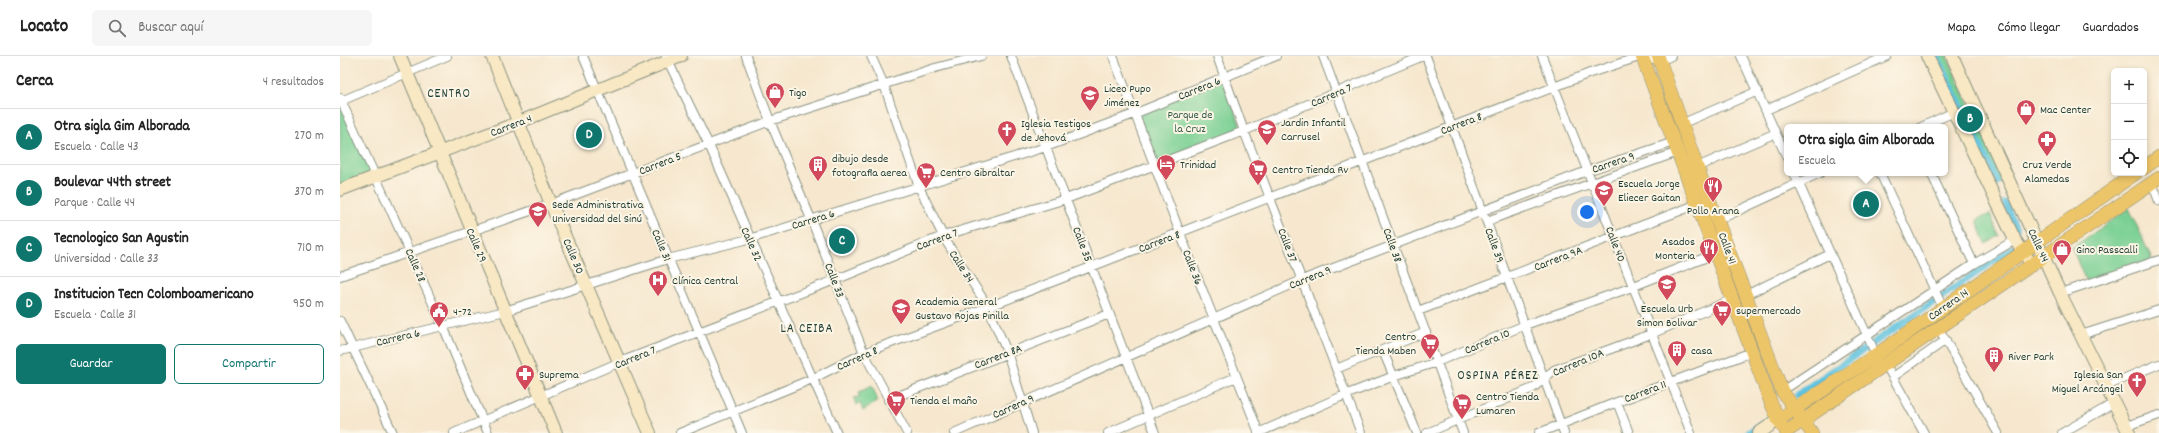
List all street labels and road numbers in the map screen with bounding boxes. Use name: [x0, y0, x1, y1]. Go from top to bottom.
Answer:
street label: Carrera 6: [1176, 73, 1223, 106]
street label: Carrera 7: [1308, 80, 1355, 113]
street label: Carrera 8: [1438, 109, 1485, 140]
street label: Carrera 4: [488, 111, 535, 142]
street label: Carrera 9: [1590, 148, 1637, 179]
street label: Carrera 5: [637, 149, 684, 180]
street label: Carrera 6: [790, 206, 837, 235]
street label: Calle 40: [1600, 224, 1629, 265]
street label: Calle 32: [736, 225, 766, 264]
street label: Carrera 7: [914, 225, 961, 256]
street label: Calle 35: [1067, 225, 1096, 264]
street label: Calle 29: [461, 226, 490, 265]
street label: Calle 37: [1272, 226, 1301, 265]
street label: Calle 38: [1378, 226, 1406, 265]
street label: Calle 39: [1479, 226, 1508, 265]
street label: Calle 44: [2022, 226, 2053, 265]
street label: Calle 31: [646, 227, 675, 264]
street label: Carrera 8: [1136, 227, 1183, 258]
street label: Calle 41: [1713, 230, 1740, 267]
street label: Calle 30: [558, 236, 588, 277]
street label: Carrera 9A: [1532, 242, 1586, 276]
street label: Calle 28: [400, 246, 430, 285]
street label: Calle 34: [944, 247, 978, 286]
street label: Calle 36: [1177, 247, 1206, 288]
street label: Calle 33: [819, 261, 848, 300]
street label: Carrera 9: [1287, 262, 1334, 295]
street label: Carrera 14: [1925, 285, 1973, 325]
street label: Carrera 6: [375, 325, 422, 352]
street label: Carrera 10: [1462, 325, 1513, 360]
street label: Carrera 8A: [972, 340, 1025, 374]
street label: Carrera 7: [612, 342, 659, 374]
street label: Carrera 8: [834, 343, 881, 376]
street label: Carrera 10A: [1550, 345, 1607, 382]
street label: Carrera 11: [1622, 377, 1669, 408]
street label: Carrera 9: [990, 391, 1037, 424]

